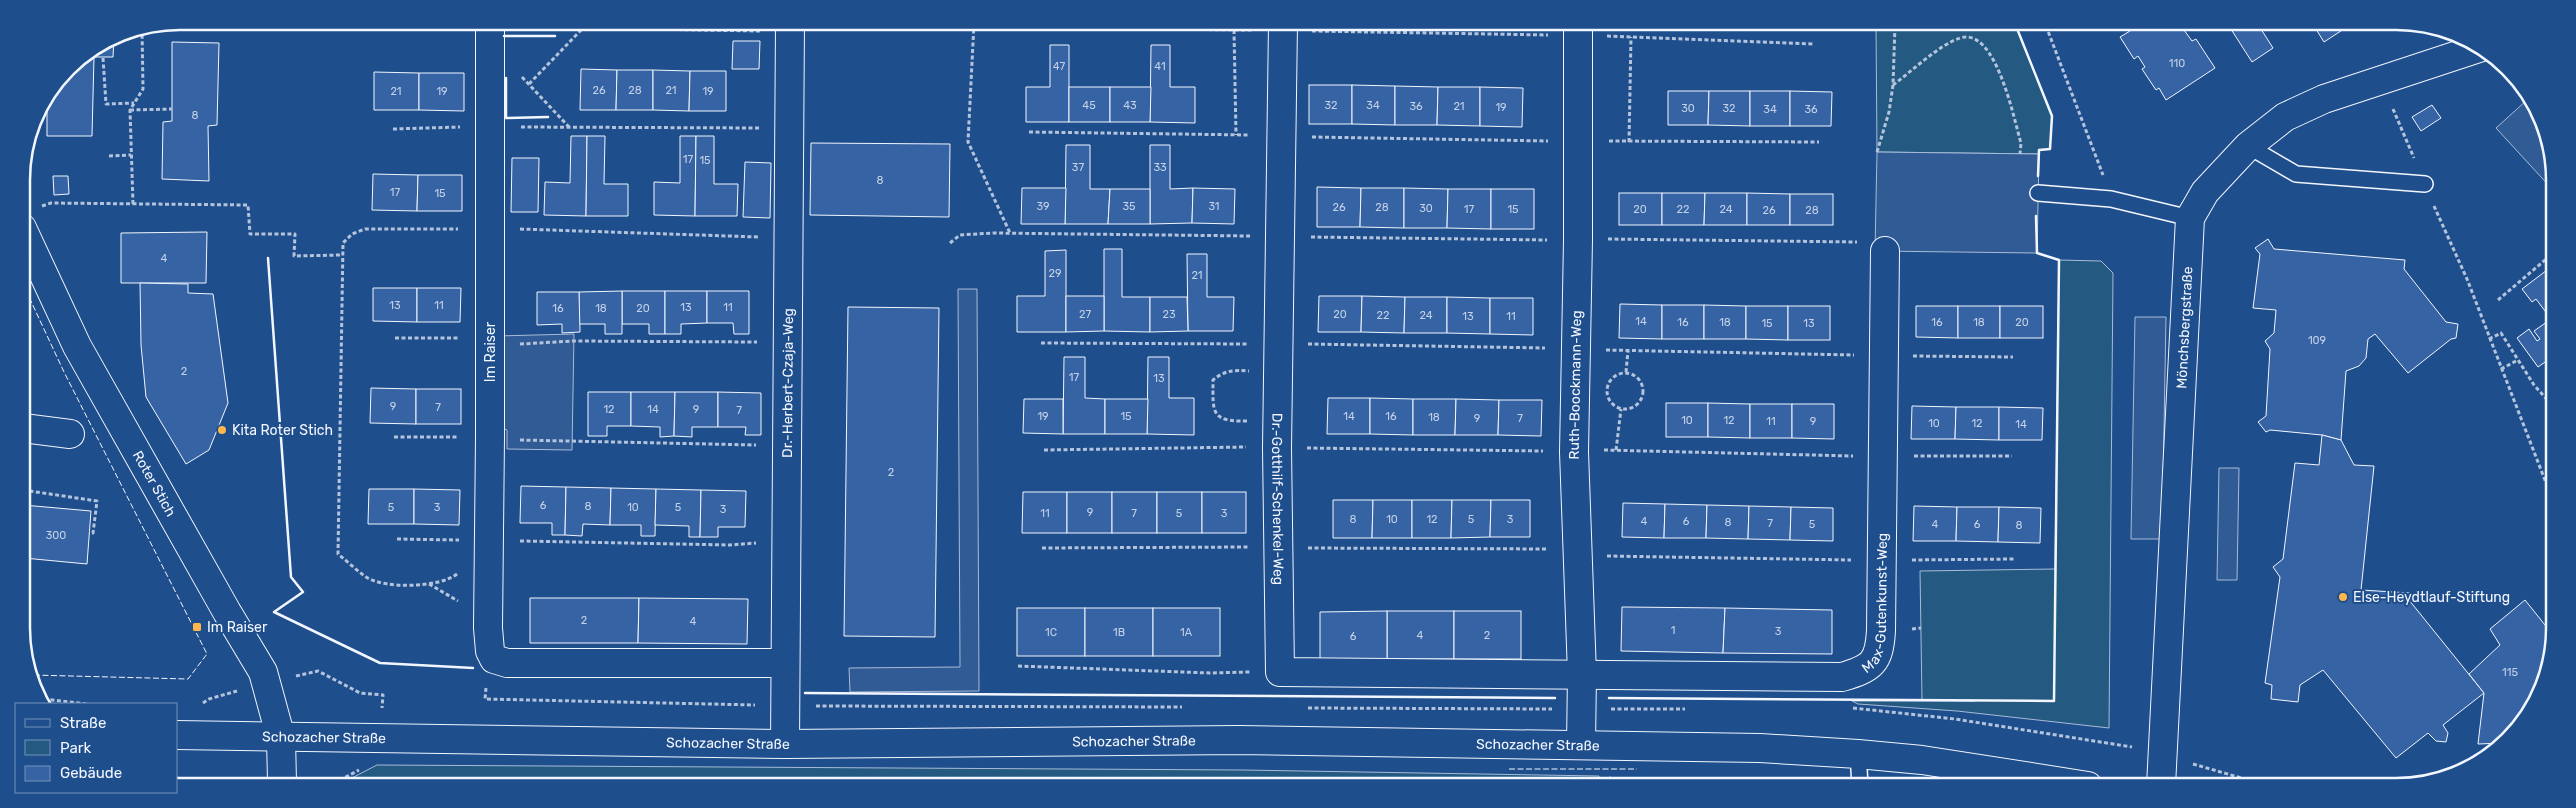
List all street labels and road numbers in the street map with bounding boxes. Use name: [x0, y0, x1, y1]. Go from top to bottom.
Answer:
street label: Mönchsbergstraße: [2173, 266, 2197, 389]
street label: Dr.-Herbert-Czaja-Weg: [779, 308, 797, 458]
street label: Ruth-Boockmann-Weg: [1566, 310, 1585, 460]
street label: Im Raiser: [482, 321, 499, 382]
street label: Dr.-Gotthilf-Schenkel-Weg: [1268, 413, 1287, 585]
street label: Roter Stich: [129, 448, 179, 520]
street label: Max-Gutenkunst-Weg: [1859, 533, 1891, 677]
street label: Schozacher Straße: [262, 728, 386, 747]
street label: Schozacher Straße: [1072, 732, 1196, 750]
street label: Schozacher Straße: [666, 734, 790, 753]
street label: Schozacher Straße: [1476, 736, 1600, 755]

